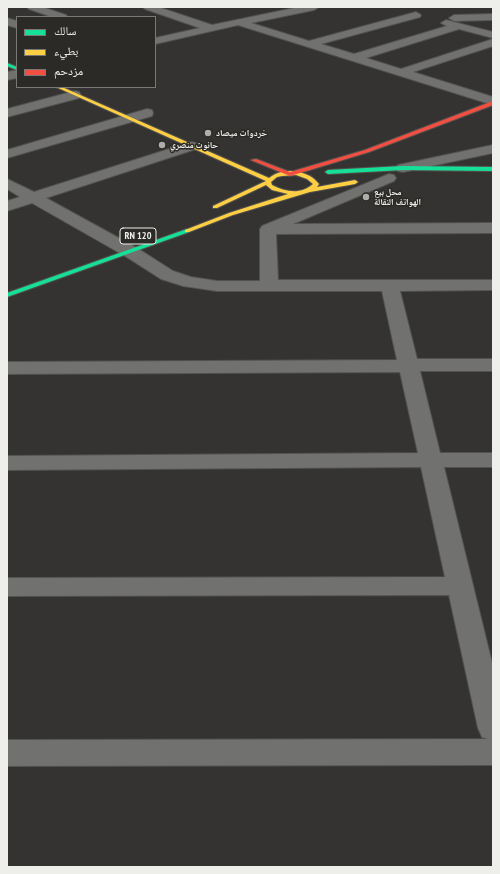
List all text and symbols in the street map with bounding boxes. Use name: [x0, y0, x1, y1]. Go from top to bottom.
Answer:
legend: [16, 16, 156, 88]
text: سالك: [54, 23, 76, 38]
text: بطيء: [54, 43, 78, 58]
text: مزدحم: [54, 63, 83, 78]
marker: خردوات ميصاد: [203, 128, 213, 138]
place label: خردوات ميصاد: [216, 128, 267, 138]
marker: حانوت منصري: [157, 140, 167, 150]
place label: حانوت منصري: [170, 140, 218, 150]
place label: محل بيع الهواتف النقالة: [374, 187, 421, 208]
marker: محل بيع الهواتف النقالة: [361, 192, 371, 202]
road number: RN 120: [120, 228, 156, 244]

